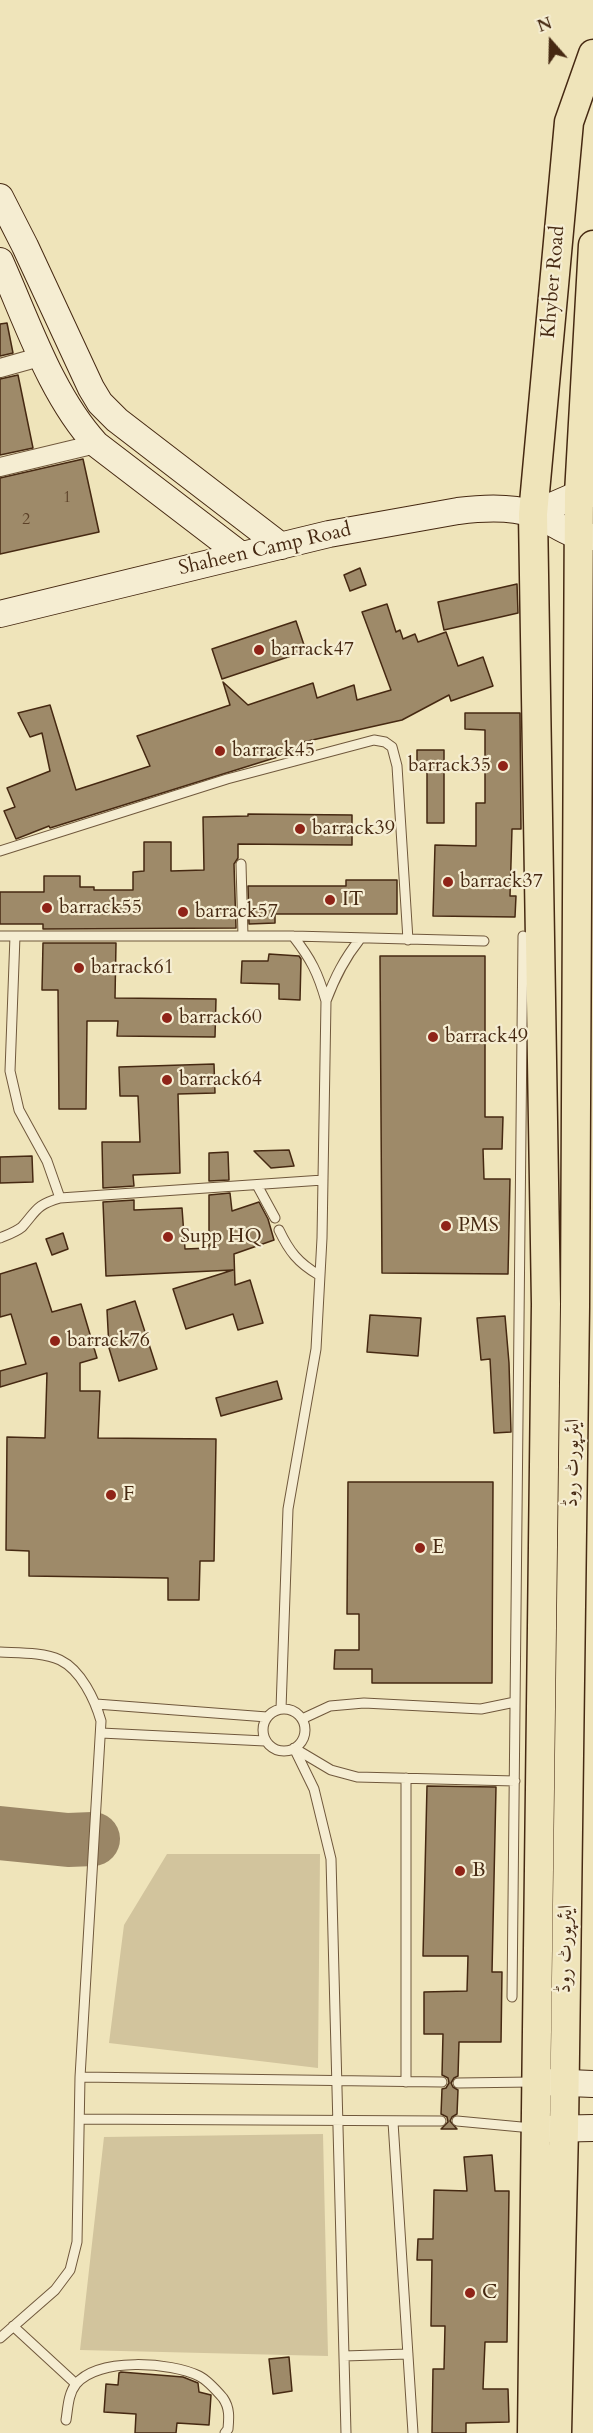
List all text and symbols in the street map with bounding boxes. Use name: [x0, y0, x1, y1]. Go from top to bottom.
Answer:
north arrow: [521, 12, 581, 72]
text: N: [535, 12, 555, 38]
street label: Khyber Road: [537, 225, 571, 339]
house number: 1: [63, 488, 71, 508]
house number: 2: [22, 510, 30, 530]
street label: Shaheen Camp Road: [176, 518, 354, 582]
place label: barrack47: [271, 638, 354, 662]
marker: barrack47: [252, 643, 266, 657]
place label: barrack45: [232, 739, 315, 763]
marker: barrack45: [213, 744, 227, 758]
place label: barrack35: [408, 754, 491, 778]
marker: barrack35: [496, 759, 510, 773]
place label: barrack39: [312, 817, 395, 841]
marker: barrack39: [293, 822, 307, 836]
place label: barrack37: [460, 870, 543, 894]
marker: barrack37: [441, 875, 455, 889]
place label: IT: [342, 888, 363, 912]
marker: IT: [323, 893, 337, 907]
place label: barrack55: [59, 896, 142, 920]
place label: barrack57: [195, 900, 278, 924]
marker: barrack55: [40, 901, 54, 915]
marker: barrack57: [176, 905, 190, 919]
place label: barrack61: [91, 956, 174, 980]
marker: barrack61: [72, 961, 86, 975]
place label: barrack60: [179, 1006, 262, 1030]
marker: barrack60: [160, 1011, 174, 1025]
place label: barrack49: [445, 1025, 528, 1049]
marker: barrack49: [426, 1030, 440, 1044]
place label: barrack64: [179, 1068, 262, 1092]
marker: barrack64: [160, 1073, 174, 1087]
place label: PMS: [458, 1214, 499, 1238]
marker: PMS: [439, 1219, 453, 1233]
place label: Supp HQ: [180, 1225, 262, 1249]
marker: Supp HQ: [161, 1230, 175, 1244]
place label: barrack76: [67, 1329, 150, 1353]
marker: barrack76: [48, 1334, 62, 1348]
street label: ایئرپورٹ روڈ: [560, 1419, 586, 1507]
place label: F: [123, 1483, 134, 1507]
marker: F: [104, 1488, 118, 1502]
place label: E: [432, 1536, 444, 1560]
marker: E: [413, 1541, 427, 1555]
place label: B: [472, 1859, 486, 1883]
marker: B: [453, 1864, 467, 1878]
street label: ایئرپورٹ روڈ: [553, 1905, 579, 1993]
place label: C: [482, 2281, 497, 2305]
marker: C: [463, 2286, 477, 2300]

